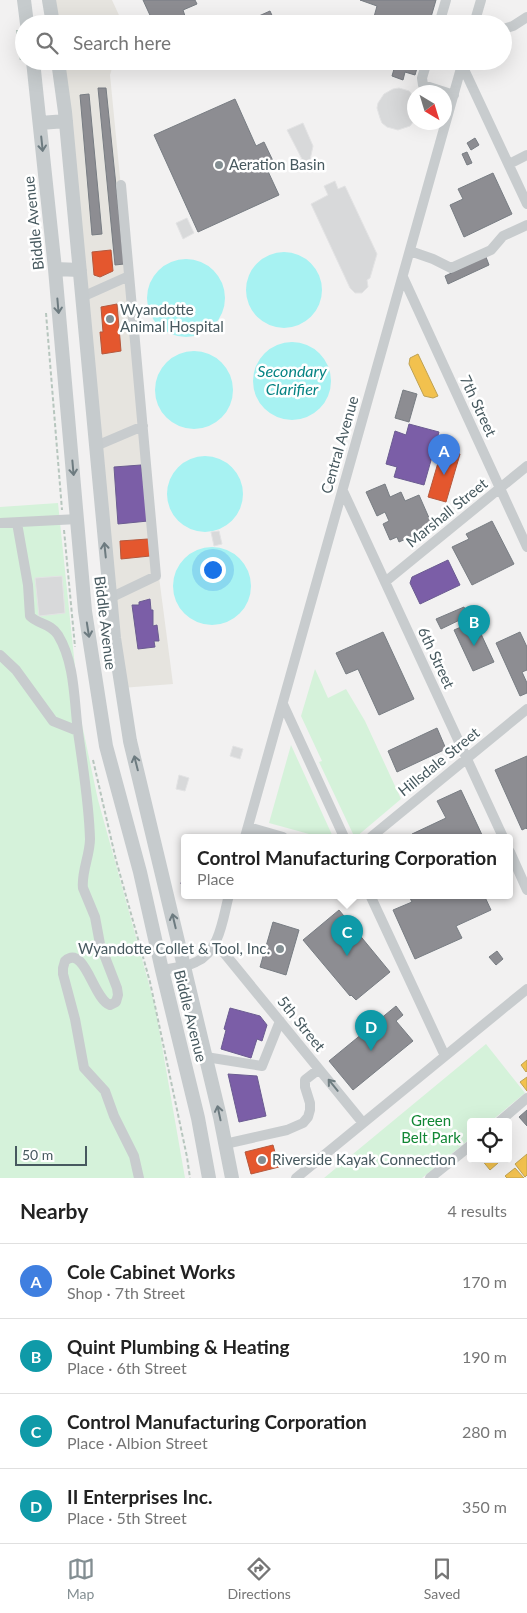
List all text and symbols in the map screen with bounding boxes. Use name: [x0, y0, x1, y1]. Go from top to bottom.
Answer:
search box: [15, 15, 512, 70]
icon: search: [33, 29, 61, 57]
text: Search here: [73, 31, 171, 54]
north arrow: [407, 85, 452, 130]
one-way arrow: [38, 136, 47, 152]
place label: Aeration Basin: [229, 155, 325, 173]
marker: Aeration Basin: [213, 159, 225, 171]
street label: Biddle Avenue: [19, 175, 47, 271]
one-way arrow: [54, 298, 63, 314]
place label: Wyandotte Animal Hospital: [120, 300, 224, 335]
marker: Wyandotte Animal Hospital: [104, 313, 116, 325]
water label: Secondary Clarifier: [257, 361, 327, 398]
street label: 7th Street: [457, 372, 501, 440]
street label: Central Avenue: [316, 394, 362, 496]
pin: A: [428, 434, 460, 475]
one-way arrow: [68, 460, 78, 476]
street label: Marshall Street: [402, 474, 491, 550]
one-way arrow: [101, 542, 110, 558]
your location: [200, 557, 226, 583]
street label: Biddle Avenue: [91, 575, 121, 671]
pin: B: [458, 605, 490, 646]
one-way arrow: [84, 621, 94, 637]
street label: 6th Street: [415, 624, 459, 692]
street label: Hillsdale Street: [394, 723, 483, 799]
one-way arrow: [130, 755, 140, 771]
popup: [181, 834, 513, 899]
text: Control Manufacturing Corporation: [197, 846, 497, 869]
text: Place: [197, 869, 234, 888]
one-way arrow: [169, 913, 178, 929]
pin: C: [331, 915, 363, 956]
place label: Wyandotte Collet & Tool, Inc.: [78, 939, 270, 957]
marker: Wyandotte Collet & Tool, Inc.: [274, 943, 286, 955]
street label: Biddle Avenue: [171, 968, 211, 1064]
street label: 5th Street: [274, 992, 330, 1055]
pin: D: [355, 1010, 387, 1051]
one-way arrow: [327, 1079, 338, 1092]
one-way arrow: [214, 1105, 223, 1121]
park label: Green Belt Park: [401, 1111, 461, 1146]
map controls: [467, 1118, 512, 1163]
button: locate: [467, 1118, 512, 1163]
scale bar: [15, 1143, 88, 1166]
text: 50 m: [22, 1146, 53, 1163]
place label: Riverside Kayak Connection: [272, 1150, 456, 1168]
marker: Riverside Kayak Connection: [256, 1154, 268, 1166]
text: Nearby: [20, 1198, 88, 1223]
text: 4 results: [447, 1201, 507, 1220]
text: Cole Cabinet Works: [67, 1260, 235, 1283]
text: A: [30, 1272, 42, 1291]
text: 170 m: [462, 1272, 507, 1291]
text: Shop · 7th Street: [67, 1283, 185, 1302]
text: Quint Plumbing & Heating: [67, 1335, 289, 1358]
text: B: [31, 1347, 41, 1366]
text: 190 m: [462, 1347, 507, 1366]
text: Place · 6th Street: [67, 1358, 187, 1377]
text: Control Manufacturing Corporation: [67, 1410, 367, 1433]
text: C: [31, 1422, 41, 1441]
text: 280 m: [462, 1422, 507, 1441]
text: Place · Albion Street: [67, 1433, 208, 1452]
text: II Enterprises Inc.: [67, 1485, 212, 1508]
text: D: [30, 1497, 42, 1516]
text: 350 m: [462, 1497, 507, 1516]
text: Place · 5th Street: [67, 1508, 187, 1527]
tab: Map: [67, 1555, 95, 1602]
tab: Directions: [228, 1555, 291, 1602]
tab: Saved: [424, 1555, 460, 1602]

